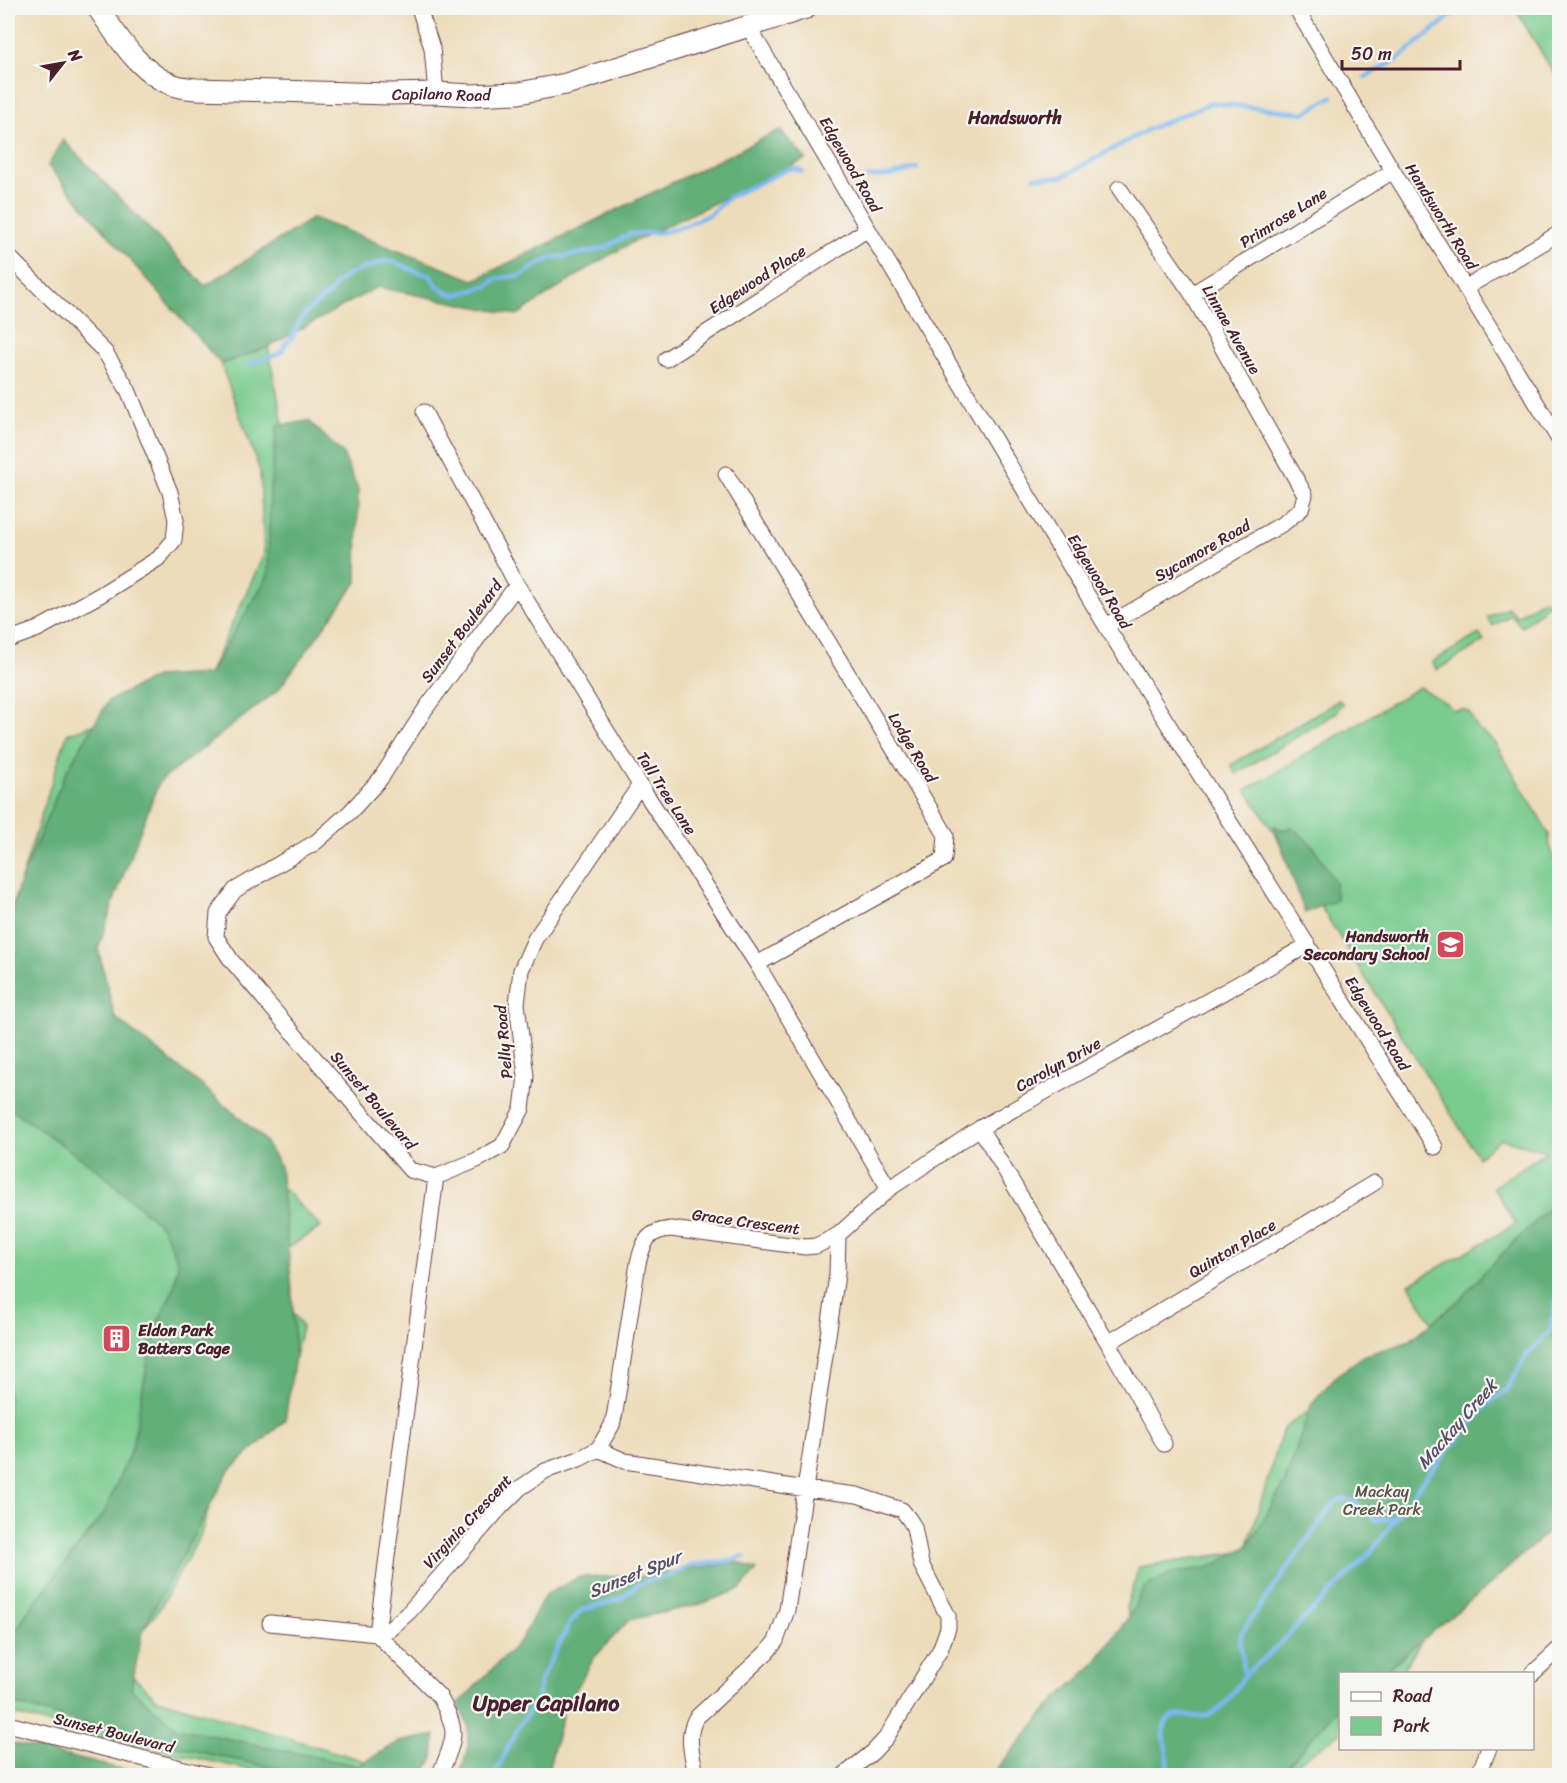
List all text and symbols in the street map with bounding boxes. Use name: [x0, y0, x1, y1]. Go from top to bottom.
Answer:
north arrow: [33, 33, 93, 93]
scale bar: [1342, 33, 1460, 71]
text: 50 m: [1351, 38, 1392, 70]
text: N: [60, 42, 91, 69]
street label: Capilano Road: [392, 79, 493, 110]
district label: Handsworth: [967, 102, 1063, 134]
street label: Edgewood Road: [811, 110, 891, 219]
street label: Handsworth Road: [1397, 157, 1487, 277]
street label: Primrose Lane: [1234, 179, 1333, 256]
street label: Edgewood Place: [702, 237, 812, 322]
street label: Linnae Avenue: [1194, 279, 1269, 380]
street label: Sycamore Road: [1148, 510, 1257, 590]
street label: Edgewood Road: [1059, 528, 1141, 636]
street label: Sunset Boulevard: [413, 572, 511, 689]
street label: Lodge Road: [880, 706, 946, 790]
street label: Tall Tree Lane: [628, 745, 705, 841]
place label: Handsworth Secondary School: [1302, 922, 1430, 969]
school or university icon: Handsworth Secondary School: [1434, 929, 1466, 961]
street label: Edgewood Road: [1337, 970, 1419, 1078]
street label: Pelly Road: [486, 1002, 521, 1080]
street label: Carolyn Drive: [1010, 1029, 1107, 1100]
street label: Sunset Boulevard: [323, 1044, 425, 1158]
street label: Grace Crescent: [690, 1200, 802, 1243]
street label: Quinton Place: [1183, 1211, 1282, 1286]
place label: Eldon Park Batters Cage: [138, 1316, 231, 1363]
building icon: Eldon Park Batters Cage: [101, 1323, 133, 1355]
water label: Mackay Creek: [1408, 1370, 1507, 1476]
street label: Virginia Crescent: [415, 1467, 519, 1576]
park label: Mackay Creek Park: [1343, 1477, 1422, 1524]
water label: Sunset Spur: [584, 1539, 690, 1607]
legend: [1339, 1672, 1534, 1750]
text: Road: [1393, 1680, 1433, 1712]
district label: Upper Capilano: [473, 1684, 620, 1723]
street label: Sunset Boulevard: [51, 1704, 179, 1762]
text: Park: [1393, 1710, 1430, 1742]

